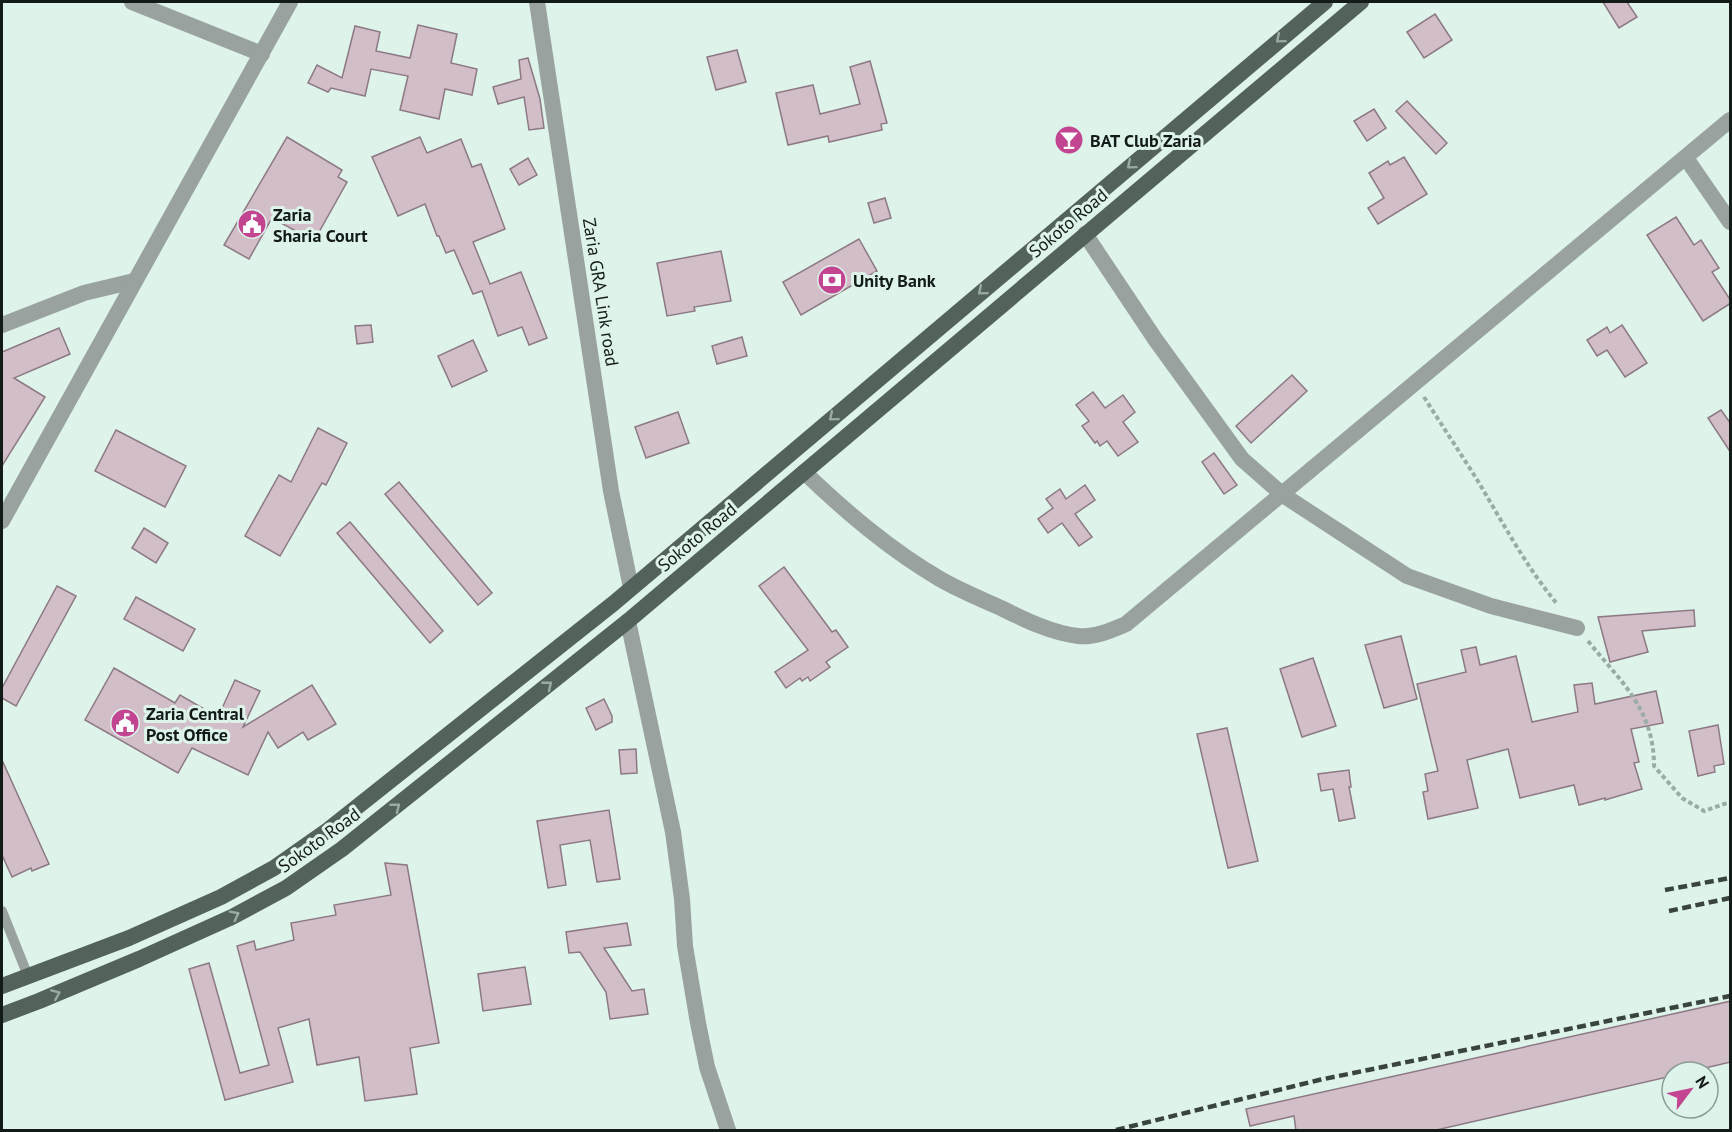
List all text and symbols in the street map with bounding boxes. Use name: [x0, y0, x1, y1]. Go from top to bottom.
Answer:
one-way arrow: [1276, 32, 1287, 43]
bar icon: BAT Club Zaria: [1053, 124, 1085, 156]
place label: BAT Club Zaria: [1090, 129, 1202, 152]
one-way arrow: [1127, 158, 1138, 169]
street label: Sokoto Road: [1024, 183, 1112, 263]
place label: Zaria Sharia Court: [273, 203, 368, 247]
public building icon: Zaria Sharia Court: [236, 208, 268, 240]
street label: Zaria GRA Link road: [578, 216, 624, 368]
bank icon: Unity Bank: [816, 264, 848, 296]
place label: Unity Bank: [853, 269, 936, 292]
one-way arrow: [978, 284, 989, 295]
one-way arrow: [829, 409, 840, 420]
street label: Sokoto Road: [653, 497, 741, 577]
one-way arrow: [541, 681, 552, 692]
place label: Zaria Central Post Office: [146, 702, 245, 746]
public building icon: Zaria Central Post Office: [109, 707, 141, 739]
street label: Sokoto Road: [274, 803, 364, 877]
one-way arrow: [389, 803, 400, 814]
one-way arrow: [228, 911, 239, 923]
one-way arrow: [50, 989, 61, 1001]
north arrow: [1660, 1060, 1720, 1120]
text: N: [1691, 1072, 1714, 1092]

